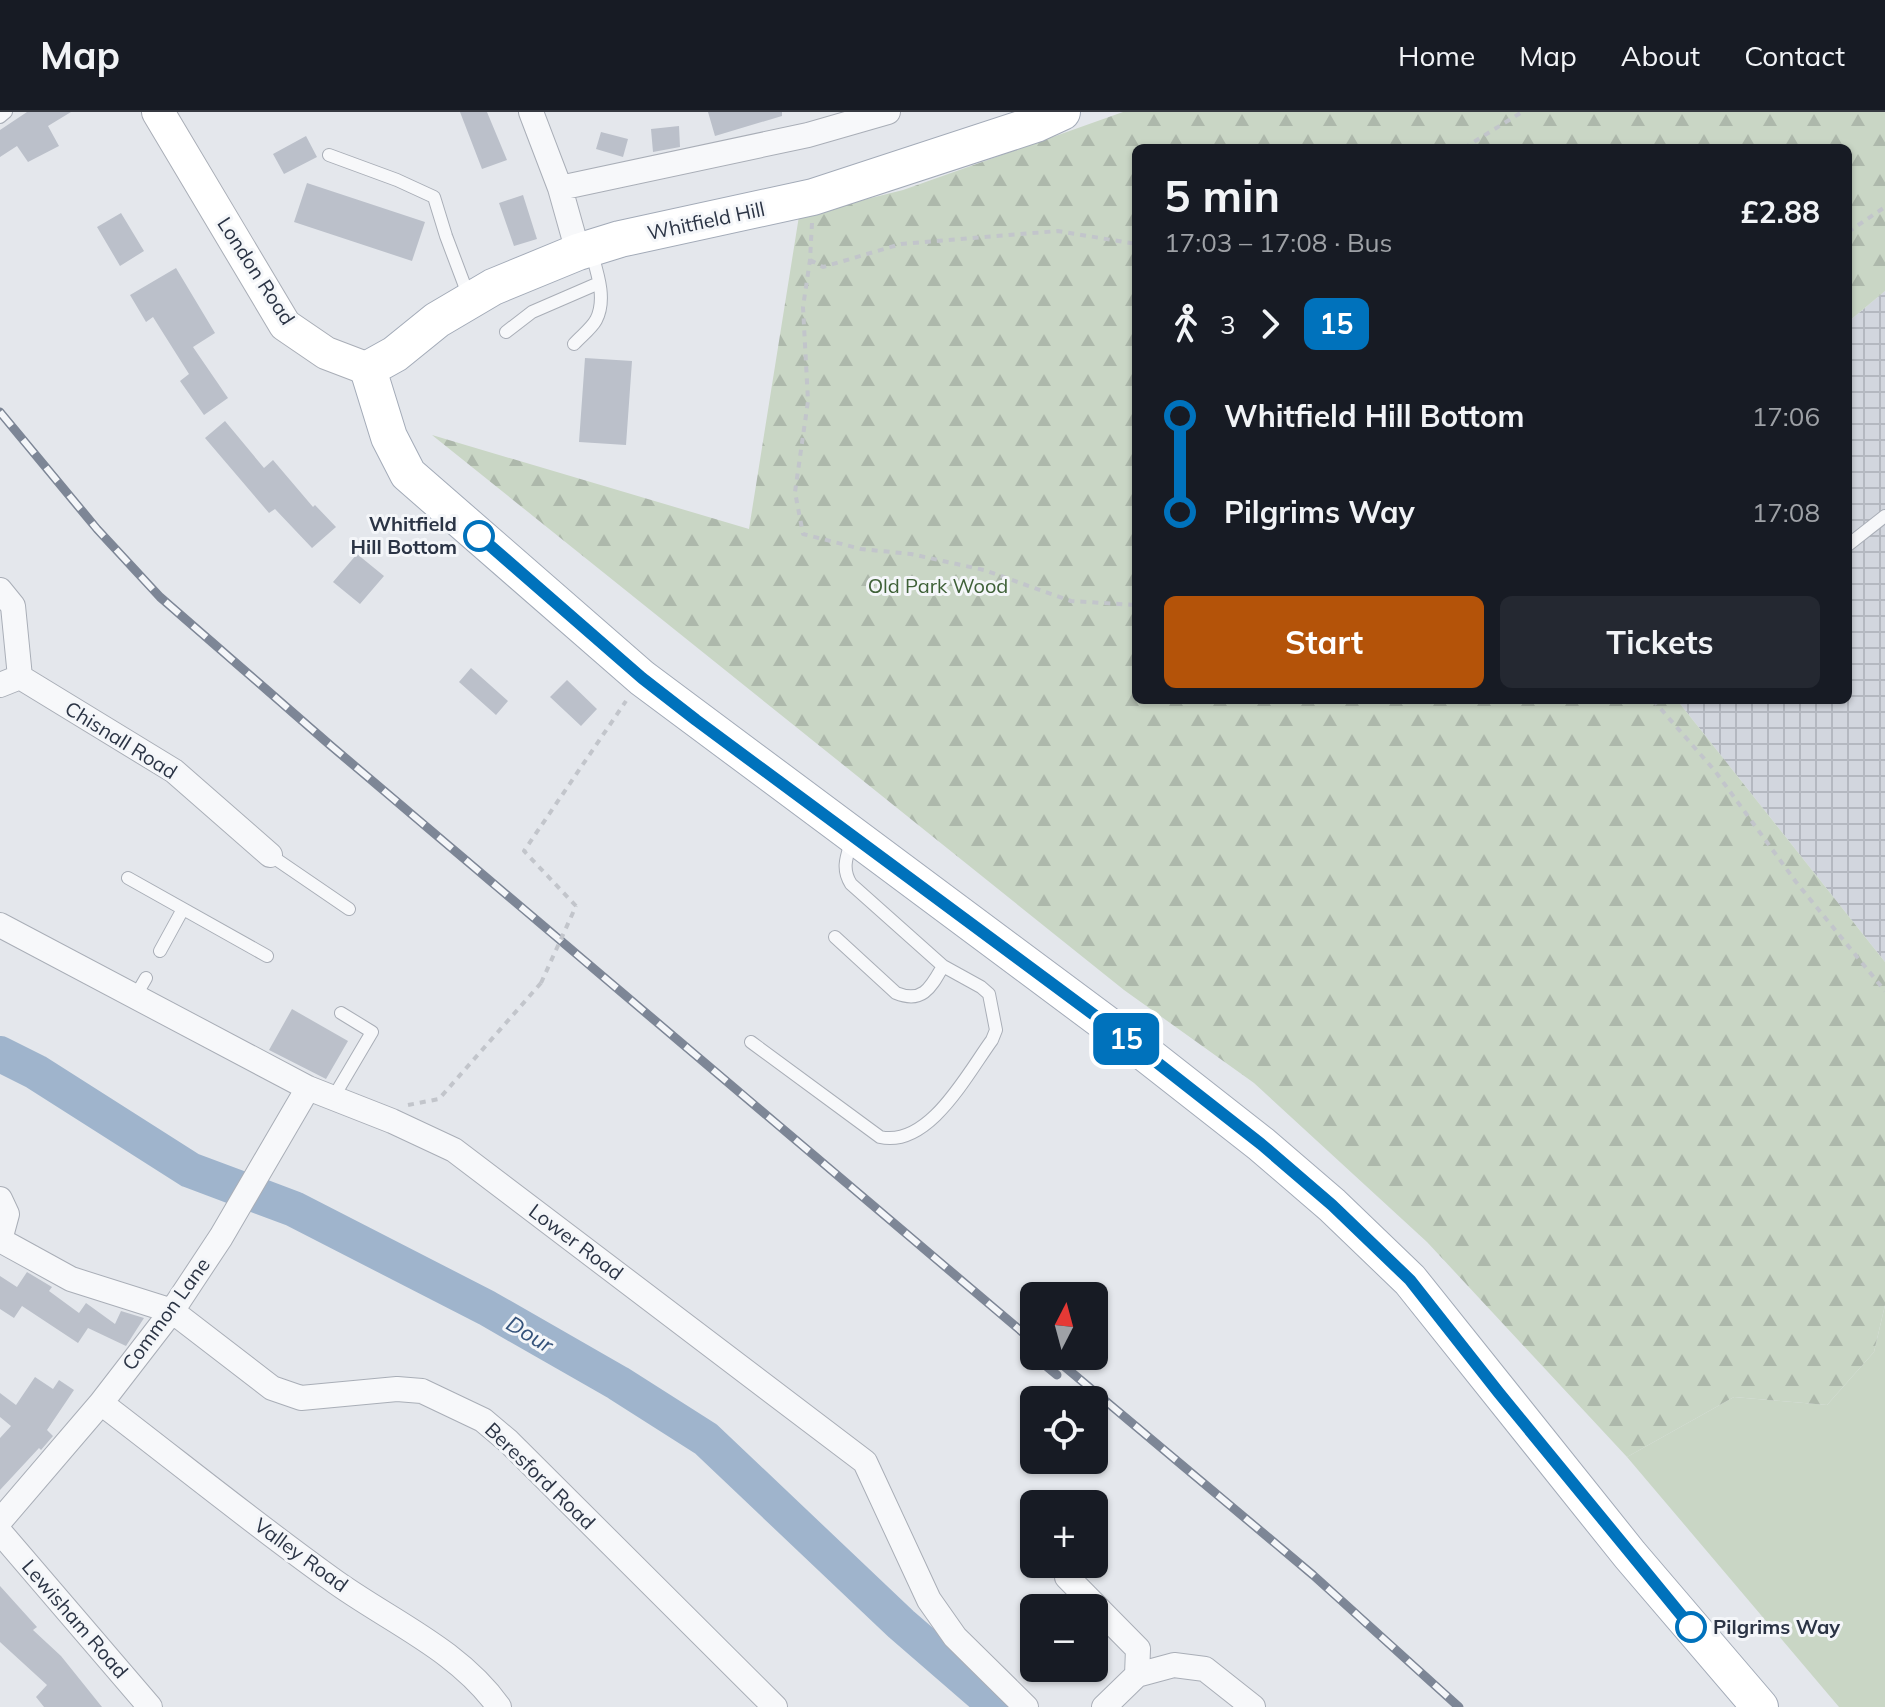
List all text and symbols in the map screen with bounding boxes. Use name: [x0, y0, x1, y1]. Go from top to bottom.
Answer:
text: Map: [40, 31, 120, 79]
text: Home: [1398, 38, 1475, 73]
text: Map: [1519, 38, 1577, 73]
text: About: [1621, 38, 1700, 73]
text: Contact: [1744, 38, 1845, 73]
text: 5 min: [1164, 168, 1280, 223]
text: £2.88: [1741, 193, 1820, 231]
street label: Whitfield Hill: [645, 196, 767, 245]
street label: London Road: [212, 212, 300, 329]
text: 17:03 – 17:08 · Bus: [1164, 226, 1393, 259]
icon: walk: [1164, 302, 1208, 346]
icon: forward: [1248, 302, 1292, 346]
text: 15: [1320, 306, 1353, 341]
text: 3: [1220, 308, 1236, 341]
text: Whitfield Hill Bottom: [1224, 397, 1524, 435]
text: 17:06: [1752, 400, 1820, 433]
text: Pilgrims Way: [1224, 493, 1415, 531]
text: 17:08: [1752, 496, 1820, 529]
place label: Whitfield Hill Bottom: [351, 511, 457, 559]
marker: Whitfield Hill Bottom: [464, 521, 494, 551]
park label: Old Park Wood: [868, 573, 1008, 598]
button: Start: [1164, 596, 1484, 688]
button: Tickets: [1500, 596, 1820, 688]
street label: Chisnall Road: [61, 695, 182, 784]
line badge: 15: [1090, 1013, 1162, 1065]
text: 15: [1109, 1021, 1143, 1056]
street label: Lower Road: [524, 1198, 628, 1285]
street label: Common Lane: [116, 1252, 215, 1375]
north arrow: [1020, 1282, 1108, 1370]
map controls: [1020, 1282, 1108, 1682]
water label: Dour: [501, 1309, 559, 1359]
button: locate: [1020, 1386, 1108, 1474]
street label: Beresford Road: [480, 1417, 601, 1535]
button: +: [1020, 1490, 1108, 1578]
street label: Valley Road: [249, 1512, 353, 1597]
street label: Lewisham Road: [17, 1554, 134, 1683]
button: −: [1020, 1594, 1108, 1682]
marker: Pilgrims Way: [1676, 1612, 1706, 1642]
place label: Pilgrims Way: [1713, 1614, 1840, 1639]

